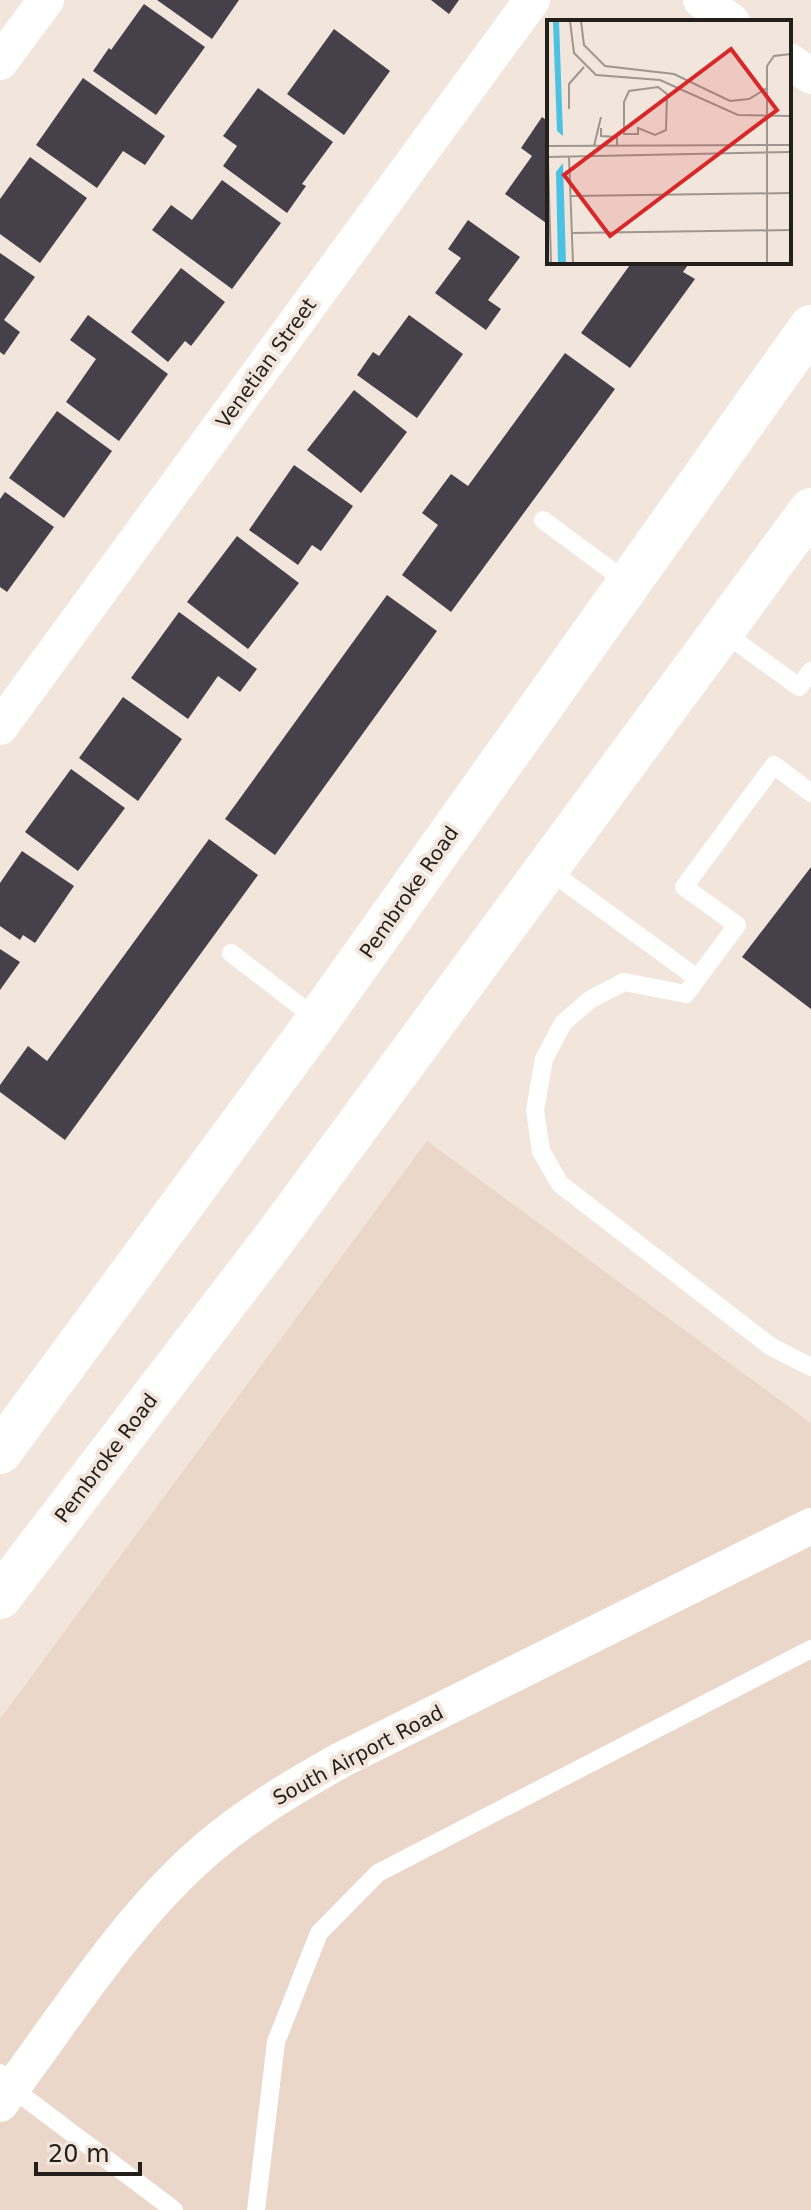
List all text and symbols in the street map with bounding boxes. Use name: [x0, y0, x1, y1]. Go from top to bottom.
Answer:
inset map: [547, 20, 791, 264]
street label: Venetian Street: [211, 293, 321, 433]
street label: Pembroke Road: [355, 821, 463, 963]
street label: Pembroke Road: [50, 1389, 162, 1527]
street label: South Airport Road: [269, 1700, 447, 1810]
scale bar: [36, 2126, 140, 2176]
text: 20 m: [48, 2140, 110, 2168]

